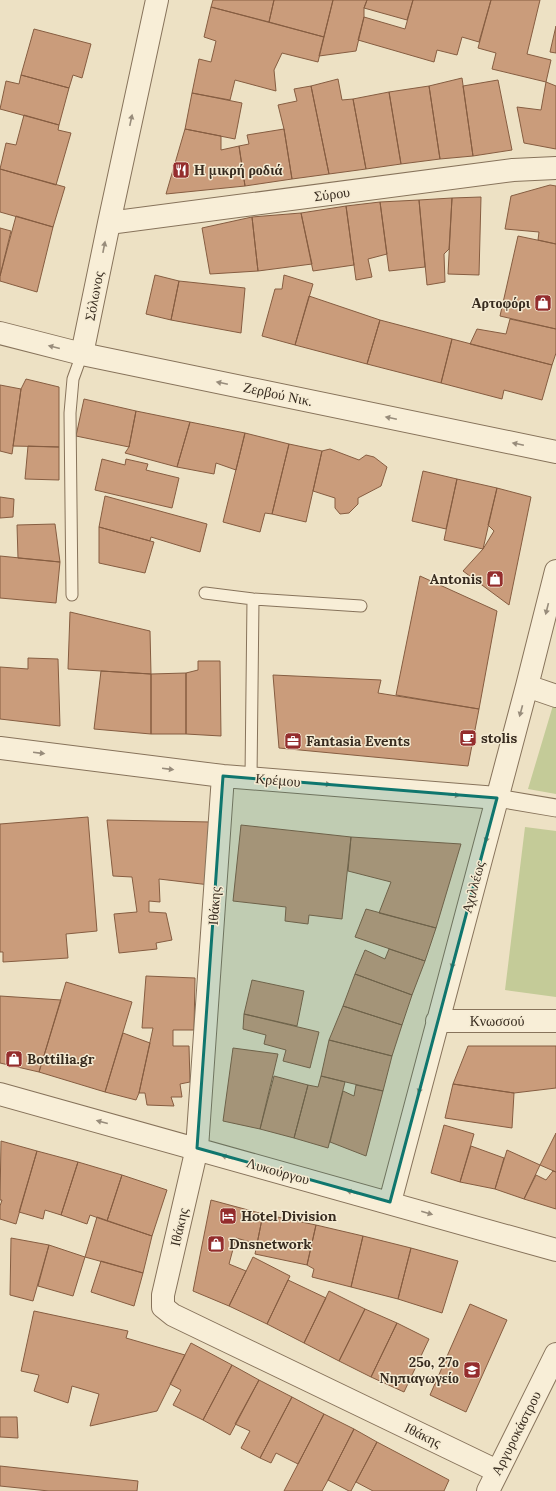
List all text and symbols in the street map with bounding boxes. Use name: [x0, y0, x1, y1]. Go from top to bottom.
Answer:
one-way arrow: [128, 114, 134, 126]
restaurant icon: Η μικρή ροδιά: [171, 160, 191, 180]
place label: Η μικρή ροδιά: [194, 161, 282, 179]
street label: Σύρου: [313, 183, 351, 205]
one-way arrow: [101, 241, 107, 253]
street label: Σόλωνος: [80, 269, 108, 322]
shop icon: Αρτοφόρι: [533, 293, 553, 313]
place label: Αρτοφόρι: [471, 294, 531, 312]
one-way arrow: [48, 344, 60, 350]
street label: Ζερβού Νικ.: [242, 378, 314, 410]
one-way arrow: [216, 380, 228, 386]
one-way arrow: [384, 414, 397, 420]
one-way arrow: [512, 441, 524, 447]
shop icon: Antonis: [485, 569, 505, 589]
place label: Antonis: [430, 570, 482, 588]
one-way arrow: [544, 603, 550, 615]
one-way arrow: [517, 705, 523, 718]
cafe icon: stolis: [458, 728, 478, 748]
place label: stolis: [481, 729, 517, 747]
office icon: Fantasia Events: [283, 731, 303, 751]
place label: Fantasia Events: [306, 732, 410, 750]
one-way arrow: [33, 750, 45, 756]
one-way arrow: [162, 766, 174, 772]
street label: Κρέμου: [255, 769, 302, 791]
one-way arrow: [319, 781, 331, 787]
one-way arrow: [448, 791, 461, 798]
one-way arrow: [483, 831, 489, 843]
street label: Αχιλλέως: [457, 858, 489, 915]
street label: Ιθάκης: [204, 886, 224, 926]
one-way arrow: [450, 957, 456, 969]
street label: Κνωσσού: [470, 1012, 524, 1030]
shop icon: Bottilia.gr: [4, 1049, 24, 1069]
place label: Bottilia.gr: [27, 1050, 95, 1068]
one-way arrow: [416, 1082, 422, 1094]
one-way arrow: [96, 1119, 108, 1125]
street label: Λυκούργου: [244, 1153, 312, 1189]
one-way arrow: [221, 1154, 233, 1160]
one-way arrow: [346, 1189, 358, 1195]
street label: Ιθάκης: [166, 1206, 192, 1248]
hotel icon: Hotel Division: [218, 1206, 238, 1226]
place label: Hotel Division: [241, 1207, 337, 1225]
one-way arrow: [422, 1210, 434, 1216]
shop icon: Dnsnetwork: [206, 1234, 226, 1254]
place label: Dnsnetwork: [229, 1235, 312, 1253]
place label: 25ο, 27ο Νηπιαγωγείο: [380, 1353, 459, 1387]
school or university icon: 25ο, 27ο Νηπιαγωγείο: [462, 1360, 482, 1380]
street label: Αργυροκάστρου: [487, 1388, 545, 1478]
street label: Ιθάκης: [402, 1418, 445, 1452]

